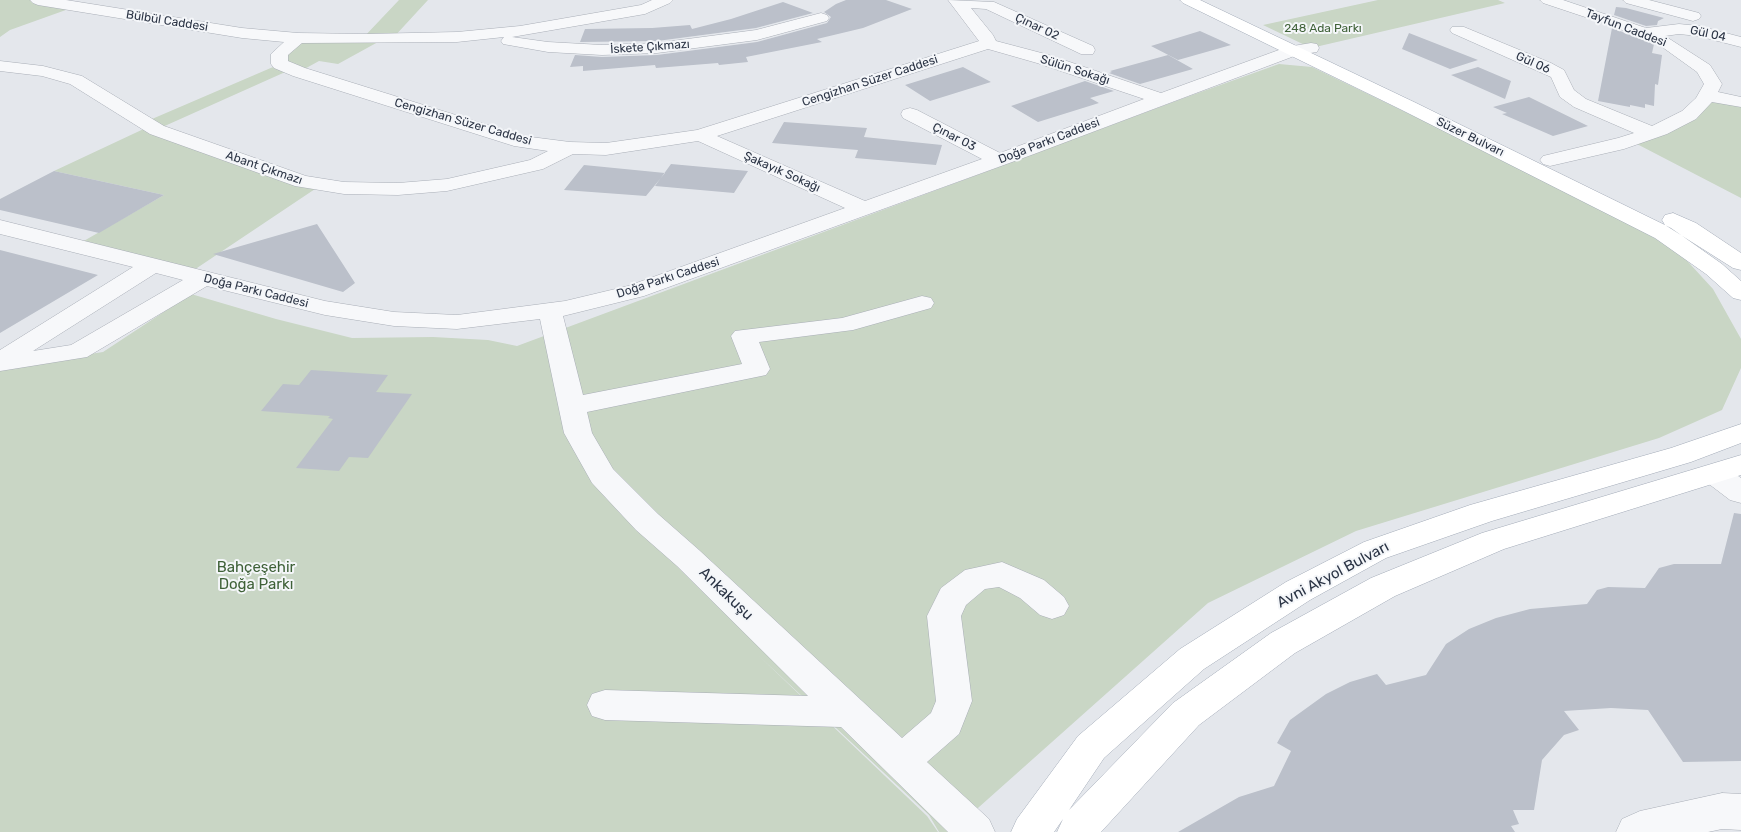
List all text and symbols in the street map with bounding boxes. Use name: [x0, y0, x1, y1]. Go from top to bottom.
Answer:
street label: Tayfun Caddesi: [1583, 6, 1669, 50]
street label: Bülbül Caddesi: [125, 7, 209, 35]
street label: Çınar 02: [1013, 11, 1061, 43]
park label: 248 Ada Parkı: [1284, 22, 1362, 36]
street label: Gül 04: [1689, 23, 1727, 45]
street label: İskete Çıkmazı: [610, 37, 690, 57]
street label: Gül 06: [1514, 49, 1552, 77]
street label: Cengizhan Süzer Caddesi: [800, 52, 940, 110]
street label: Sülün Sokağı: [1038, 52, 1112, 88]
street label: Cengizhan Süzer Caddesi: [393, 96, 533, 148]
street label: Süzer Bulvarı: [1434, 114, 1506, 160]
street label: Doğa Parkı Caddesi: [996, 115, 1102, 167]
street label: Çınar 03: [930, 120, 978, 154]
street label: Abant Çıkmazı: [224, 148, 304, 188]
street label: Şakayık Sokağı: [741, 149, 823, 195]
street label: Doğa Parkı Caddesi: [615, 255, 721, 301]
street label: Doğa Parkı Caddesi: [202, 271, 310, 311]
street label: Avni Akyol Bulvarı: [1274, 538, 1392, 612]
park label: Bahçeşehir Doğa Parkı: [217, 559, 295, 594]
street label: Ankakuşu: [695, 564, 757, 624]

